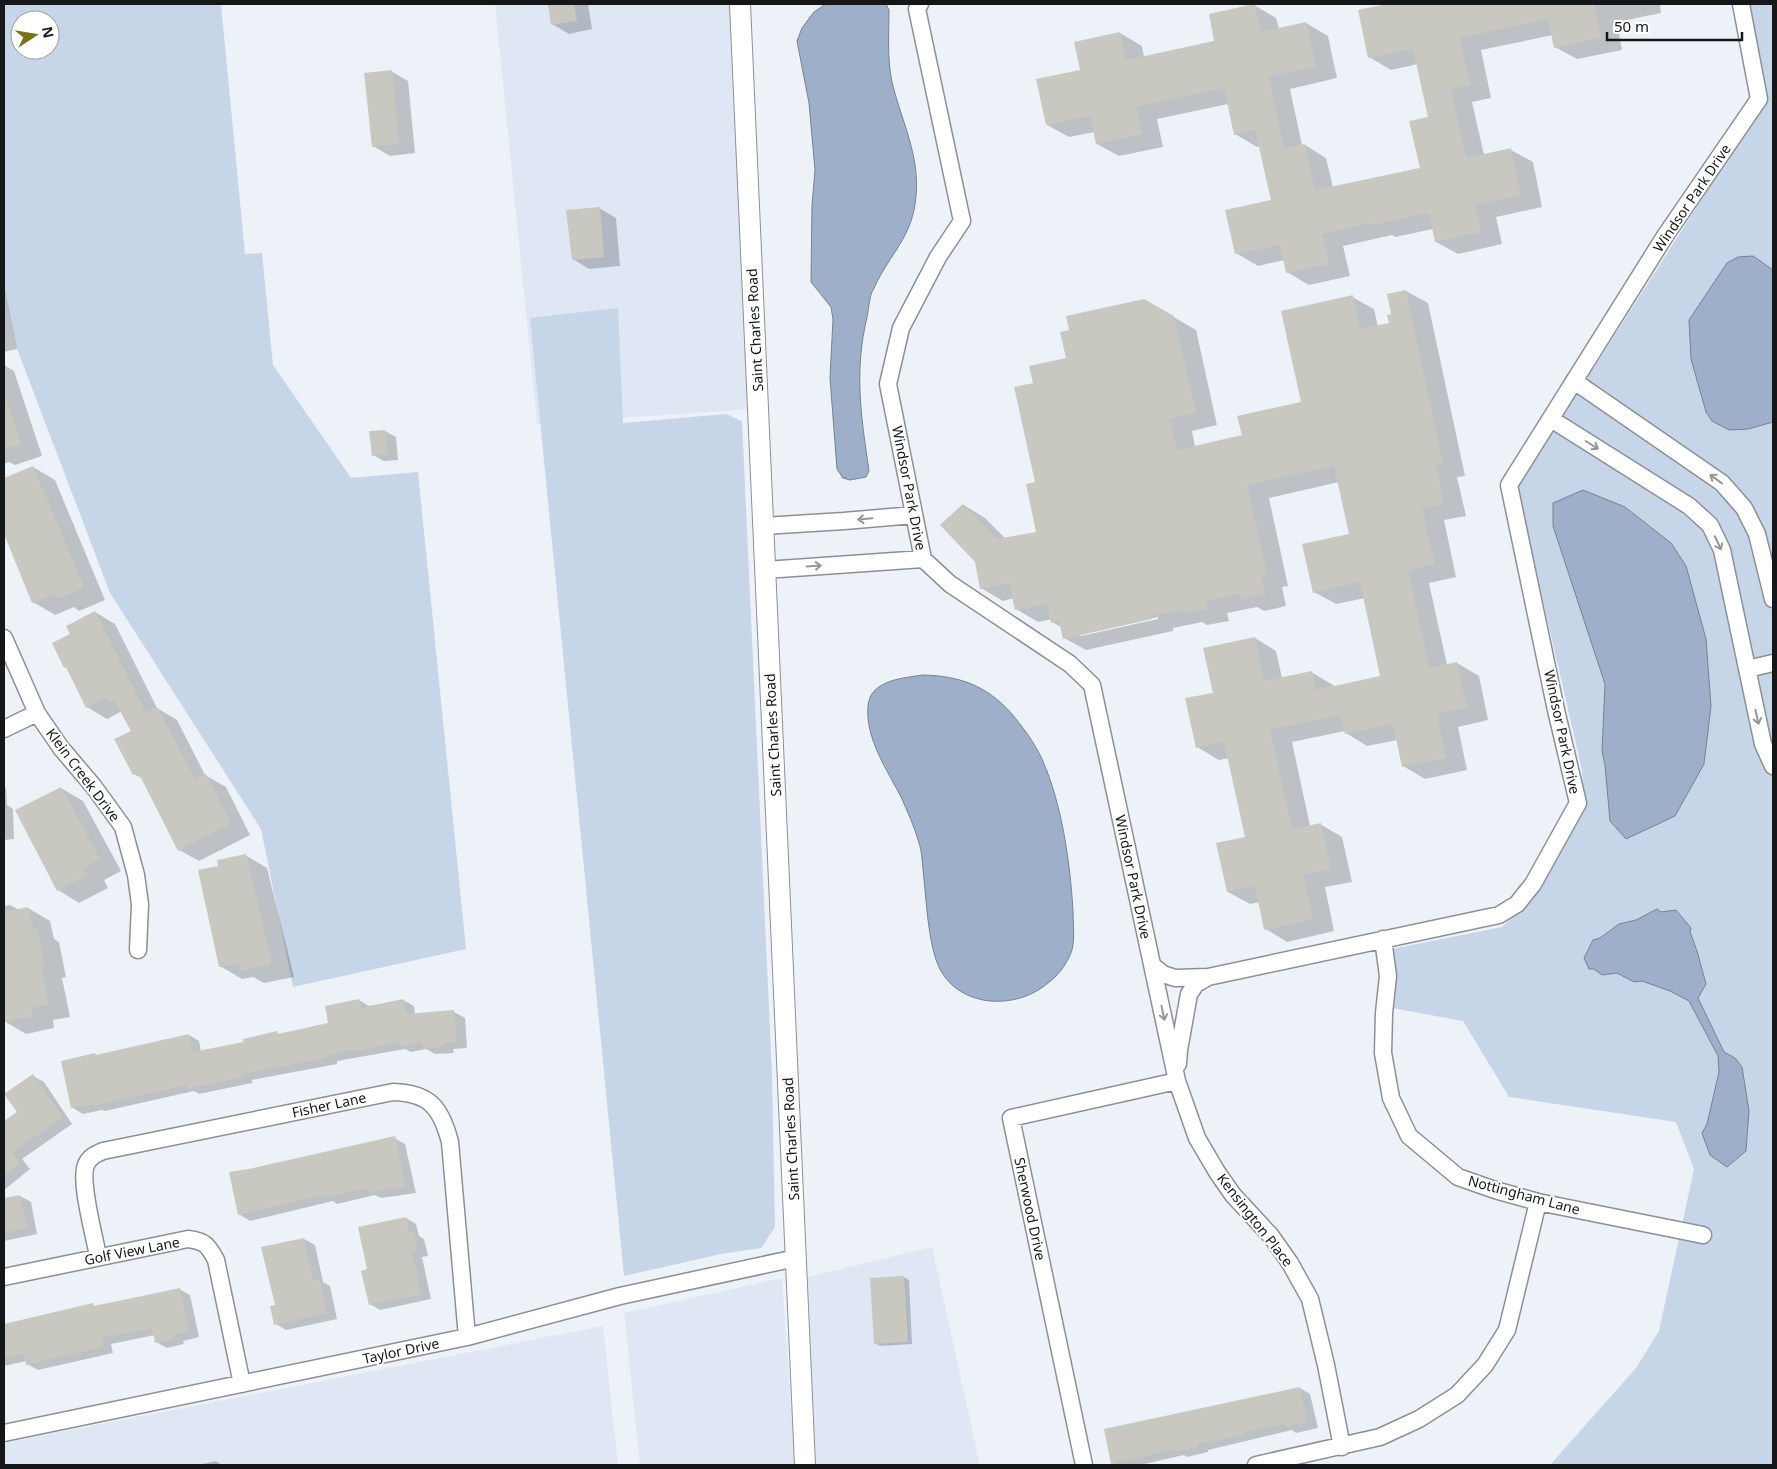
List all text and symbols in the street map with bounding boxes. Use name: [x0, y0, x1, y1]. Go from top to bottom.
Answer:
north arrow: [10, 10, 60, 60]
scale bar: [1607, 10, 1742, 42]
text: 50 m: [1614, 16, 1649, 36]
text: N: [38, 25, 59, 40]
street label: Windsor Park Drive: [1648, 140, 1735, 255]
street label: Saint Charles Road: [742, 268, 767, 392]
street label: Windsor Park Drive: [888, 424, 931, 552]
one-way arrow: [1585, 440, 1599, 451]
one-way arrow: [1709, 474, 1723, 484]
one-way arrow: [857, 515, 873, 524]
one-way arrow: [1714, 535, 1724, 550]
one-way arrow: [805, 562, 821, 571]
street label: Windsor Park Drive: [1540, 668, 1585, 796]
street label: Saint Charles Road: [760, 673, 785, 797]
one-way arrow: [1753, 709, 1763, 725]
street label: Klein Creek Drive: [42, 724, 125, 825]
street label: Windsor Park Drive: [1111, 813, 1156, 941]
one-way arrow: [1158, 1005, 1168, 1021]
street label: Saint Charles Road: [778, 1077, 803, 1201]
street label: Fisher Lane: [290, 1087, 368, 1122]
street label: Sherwood Drive: [1010, 1156, 1051, 1262]
street label: Kensington Place: [1213, 1169, 1298, 1270]
street label: Nottingham Lane: [1466, 1170, 1582, 1219]
street label: Golf View Lane: [83, 1232, 181, 1269]
street label: Taylor Drive: [361, 1333, 441, 1368]

